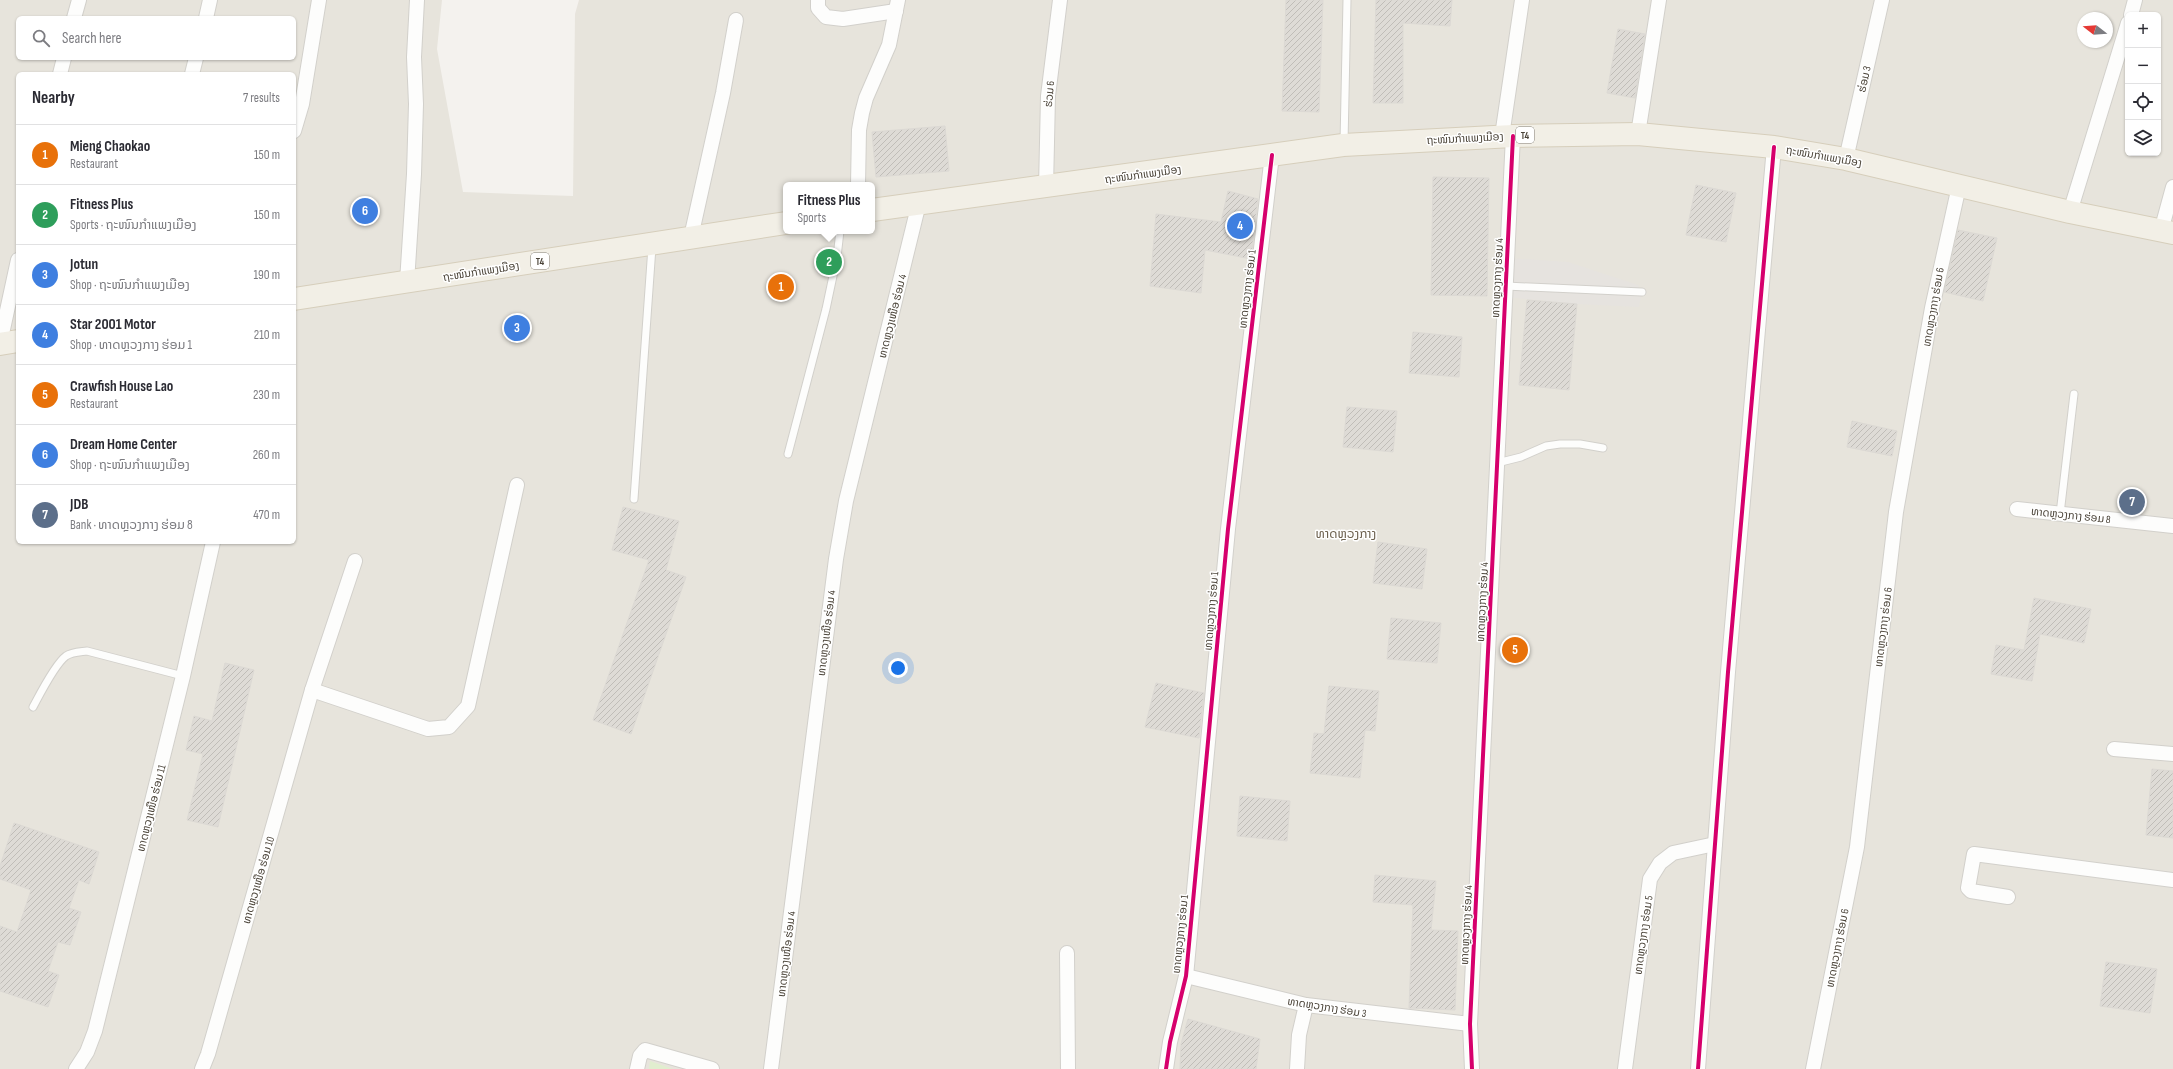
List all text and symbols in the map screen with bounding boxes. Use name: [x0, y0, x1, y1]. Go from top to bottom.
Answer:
north arrow: [2077, 12, 2113, 48]
map controls: [2125, 12, 2161, 156]
button: +: [2125, 12, 2161, 48]
search box: [16, 16, 296, 60]
icon: search: [30, 27, 52, 49]
text: Search here: [62, 29, 122, 48]
button: −: [2125, 48, 2161, 84]
street label: ຮ່ອມ 3: [1855, 64, 1874, 94]
street label: ຮ່ວມ 6: [1042, 80, 1057, 108]
button: locate: [2125, 84, 2161, 120]
text: Nearby: [32, 88, 75, 108]
text: 7 results: [243, 90, 280, 106]
button: layers: [2125, 120, 2161, 156]
road number: T4: [1516, 127, 1534, 143]
street label: ຖະໜົນກຳແພງເມືອງ: [1426, 130, 1504, 147]
text: Mieng Chaokao: [70, 137, 150, 156]
street label: ຖະໜົນກຳແພງເມືອງ: [1785, 143, 1863, 170]
text: 1: [42, 147, 48, 163]
text: 150 m: [254, 147, 280, 163]
text: Restaurant: [70, 156, 118, 172]
street label: ຖະໜົນກຳແພງເມືອງ: [1104, 163, 1182, 186]
popup: [783, 182, 875, 234]
text: Fitness Plus: [797, 191, 861, 210]
text: Fitness Plus: [70, 195, 133, 214]
pin: 6: [352, 196, 378, 226]
text: 2: [42, 207, 48, 223]
text: 150 m: [254, 207, 280, 223]
text: Sports: [797, 210, 826, 226]
pin: 4: [1227, 211, 1253, 241]
text: Sports · ຖະໜົນກຳແພງເມືອງ: [70, 217, 197, 233]
street label: ທາດຫຼວງກາງ ຮ່ອມ 4: [1489, 237, 1506, 318]
pin: 2: [816, 247, 842, 277]
street label: ທາດຫຼວງກາງ ຮ່ອມ 1: [1236, 249, 1259, 329]
road number: T4: [531, 253, 549, 269]
text: Jotun: [70, 255, 98, 274]
street label: ຖະໜົນກຳແພງເມືອງ: [442, 259, 520, 284]
street label: ທາດຫຼວງກາງ ຮ່ອມ 6: [1920, 266, 1947, 348]
text: 3: [42, 267, 48, 283]
text: 190 m: [253, 267, 280, 283]
pin: 1: [768, 272, 794, 302]
street label: ທາດຫຼວງເໜືອ ຮ່ອມ 4: [876, 272, 909, 359]
text: Shop · ຖະໜົນກຳແພງເມືອງ: [70, 277, 190, 293]
pin: 3: [504, 313, 530, 343]
text: Star 2001 Motor: [70, 315, 156, 334]
text: 4: [42, 327, 48, 343]
text: 210 m: [254, 327, 280, 343]
text: Shop · ທາດຫຼວງກາງ ຮ່ອມ 1: [70, 337, 192, 353]
text: Crawfish House Lao: [70, 377, 173, 396]
text: 5: [42, 387, 48, 403]
text: 230 m: [253, 387, 280, 403]
text: Restaurant: [70, 396, 118, 412]
text: Dream Home Center: [70, 435, 177, 454]
text: 6: [42, 447, 48, 463]
text: 260 m: [253, 447, 280, 463]
text: Shop · ຖະໜົນກຳແພງເມືອງ: [70, 457, 190, 473]
pin: 7: [2119, 487, 2145, 517]
text: JDB: [70, 495, 88, 514]
street label: ທາດຫຼວງກາງ ຮ່ອມ 8: [2030, 505, 2112, 526]
text: 7: [42, 507, 48, 523]
text: 470 m: [253, 507, 280, 523]
text: Bank · ທາດຫຼວງກາງ ຮ່ອມ 8: [70, 517, 193, 533]
district label: ທາດຫຼວງກາງ: [1316, 526, 1376, 542]
street label: ທາດຫຼວງກາງ ຮ່ອມ 4: [1474, 561, 1491, 642]
street label: ທາດຫຼວງກາງ ຮ່ອມ 1: [1202, 571, 1221, 651]
street label: ທາດຫຼວງກາງ ຮ່ອມ 6: [1872, 586, 1895, 668]
street label: ທາດຫຼວງເໜືອ ຮ່ອມ 4: [815, 589, 838, 677]
pin: 5: [1502, 635, 1528, 665]
your location: [888, 658, 908, 678]
street label: ທາດຫຼວງເໜືອ ຮ່ອມ 11: [134, 763, 169, 853]
street label: ທາດຫຼວງເໜືອ ຮ່ອມ 10: [240, 835, 277, 925]
street label: ທາດຫຼວງກາງ ຮ່ອມ 4: [1458, 884, 1475, 965]
street label: ທາດຫຼວງກາງ ຮ່ອມ 1: [1170, 894, 1191, 974]
street label: ທາດຫຼວງກາງ ຮ່ອມ 5: [1632, 895, 1655, 975]
street label: ທາດຫຼວງກາງ ຮ່ອມ 6: [1823, 907, 1852, 989]
street label: ທາດຫຼວງເໜືອ ຮ່ອມ 4: [775, 910, 798, 998]
street label: ທາດຫຼວງກາງ ຮ່ອມ 3: [1286, 995, 1368, 1020]

